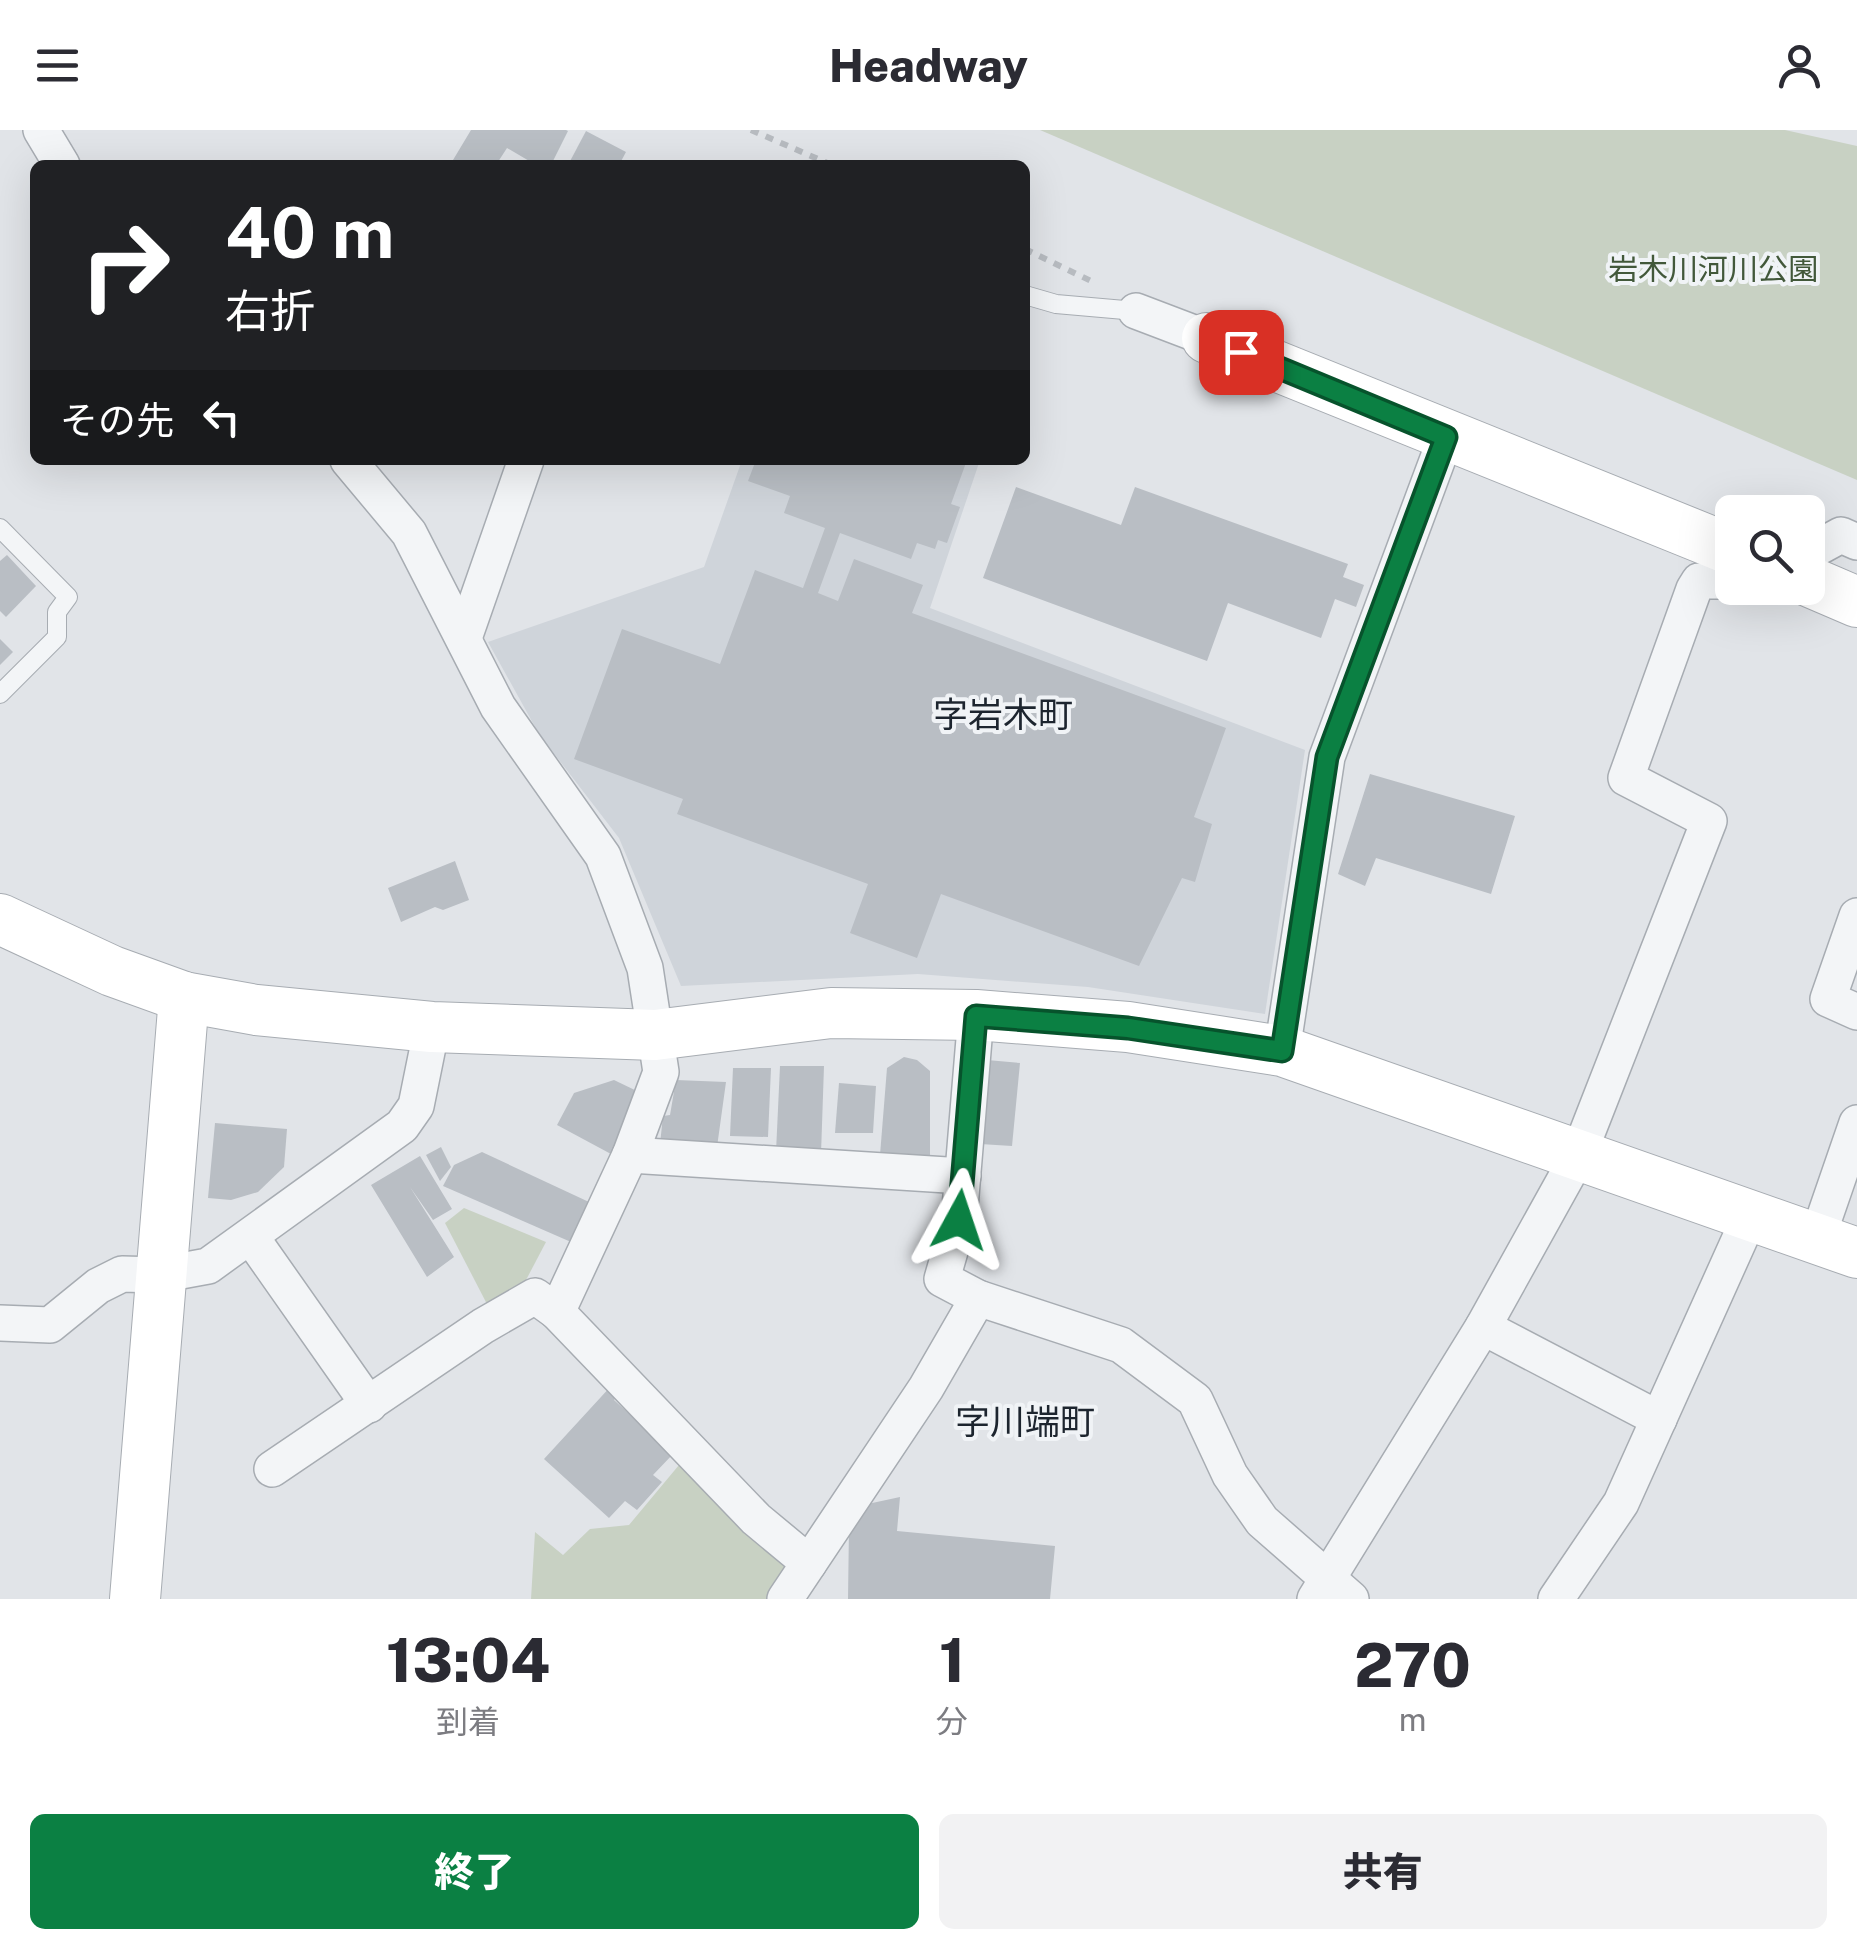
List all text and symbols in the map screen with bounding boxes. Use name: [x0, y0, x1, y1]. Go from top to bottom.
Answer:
icon: menu: [30, 38, 85, 93]
icon: person: [1772, 38, 1827, 93]
text: Headway: [829, 39, 1028, 92]
text: 40 m: [225, 191, 395, 274]
icon: right: [60, 200, 190, 330]
park label: 岩木川河川公園: [1608, 251, 1818, 287]
text: 右折: [225, 284, 315, 337]
pin: [1199, 310, 1284, 395]
icon: arrive: [1214, 325, 1269, 380]
icon: left: [194, 390, 249, 445]
text: その先: [60, 398, 174, 443]
map controls: [1715, 495, 1825, 605]
button: search: [1715, 495, 1825, 605]
district label: 字岩木町: [933, 694, 1073, 735]
position arrow: [907, 1168, 1011, 1272]
district label: 字川端町: [955, 1401, 1095, 1442]
text: 13:04: [386, 1625, 550, 1696]
text: 1: [939, 1625, 965, 1696]
text: 270: [1354, 1630, 1471, 1701]
text: m: [1399, 1701, 1426, 1738]
text: 到着: [436, 1703, 500, 1740]
text: 分: [936, 1703, 968, 1740]
button: 終了: [30, 1814, 919, 1929]
button: 共有: [939, 1814, 1827, 1929]

